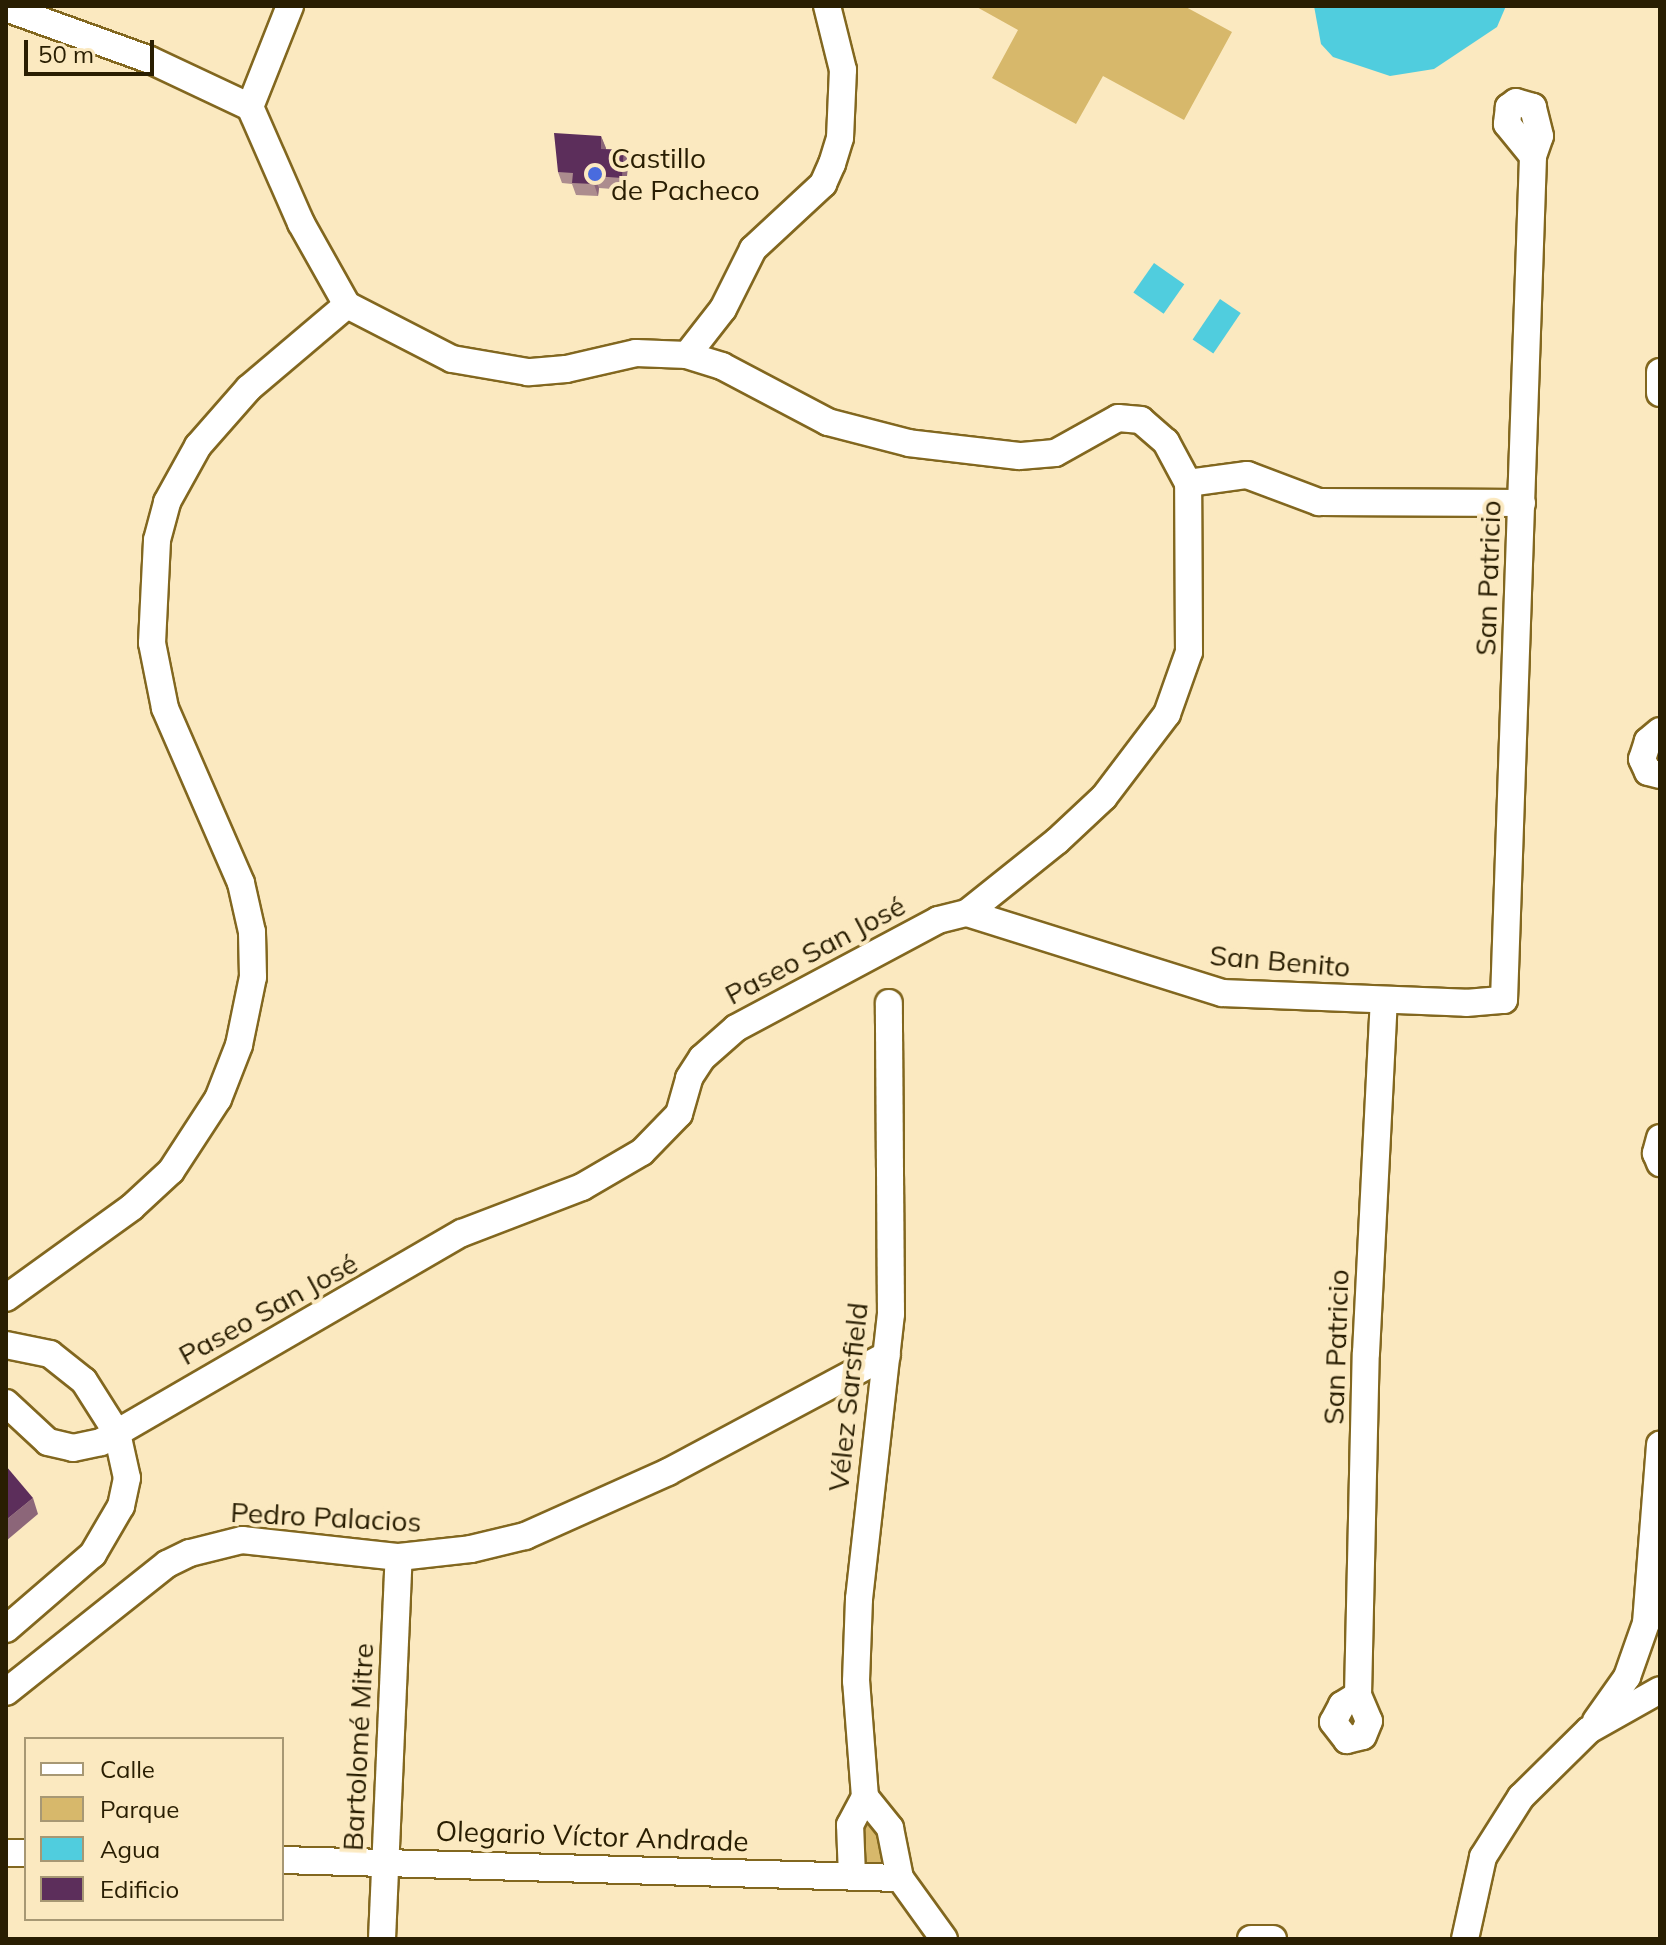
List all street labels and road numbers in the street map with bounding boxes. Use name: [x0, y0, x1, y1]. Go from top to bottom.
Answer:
street label: San Patricio: [1468, 500, 1508, 656]
street label: Paseo San José: [719, 888, 911, 1012]
street label: San Benito: [1208, 938, 1352, 984]
street label: Paseo San José: [173, 1246, 363, 1372]
street label: San Patricio: [1316, 1269, 1356, 1425]
street label: Vélez Sarsfield: [821, 1301, 875, 1493]
street label: Pedro Palacios: [230, 1495, 422, 1539]
street label: Bartolomé Mitre: [336, 1642, 380, 1852]
street label: Olegario Víctor Andrade: [435, 1814, 749, 1858]

